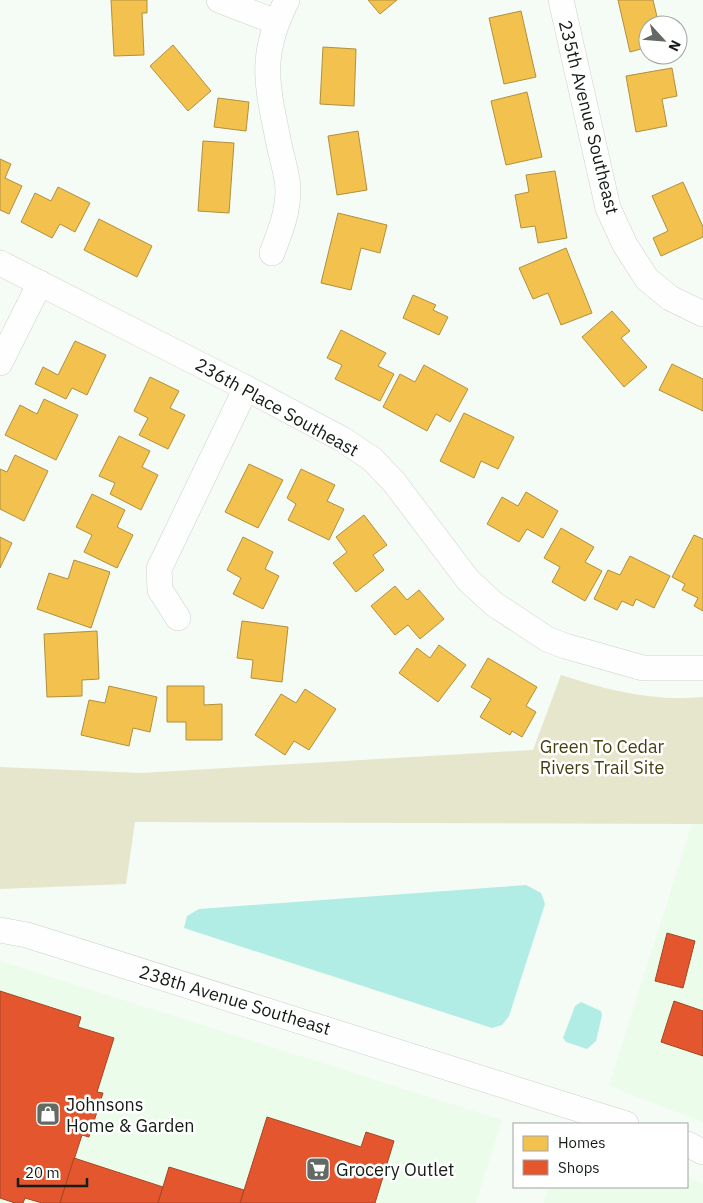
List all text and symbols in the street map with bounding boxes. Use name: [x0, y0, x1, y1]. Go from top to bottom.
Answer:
north arrow: [638, 15, 688, 65]
street label: 235th Avenue Southeast: [554, 18, 624, 216]
text: N: [664, 37, 685, 54]
street label: 236th Place Southeast: [191, 352, 363, 462]
park label: Green To Cedar Rivers Trail Site: [540, 735, 665, 779]
street label: 238th Avenue Southeast: [136, 960, 334, 1040]
place label: Johnsons Home & Garden: [66, 1093, 195, 1137]
shop icon: Johnsons Home & Garden: [35, 1101, 61, 1127]
legend: [513, 1123, 688, 1188]
text: Homes: [558, 1133, 606, 1152]
scale bar: [18, 1156, 86, 1188]
supermarket icon: Grocery Outlet: [305, 1156, 331, 1182]
place label: Grocery Outlet: [336, 1158, 454, 1181]
text: Shops: [558, 1158, 600, 1177]
text: 20 m: [25, 1163, 60, 1182]

